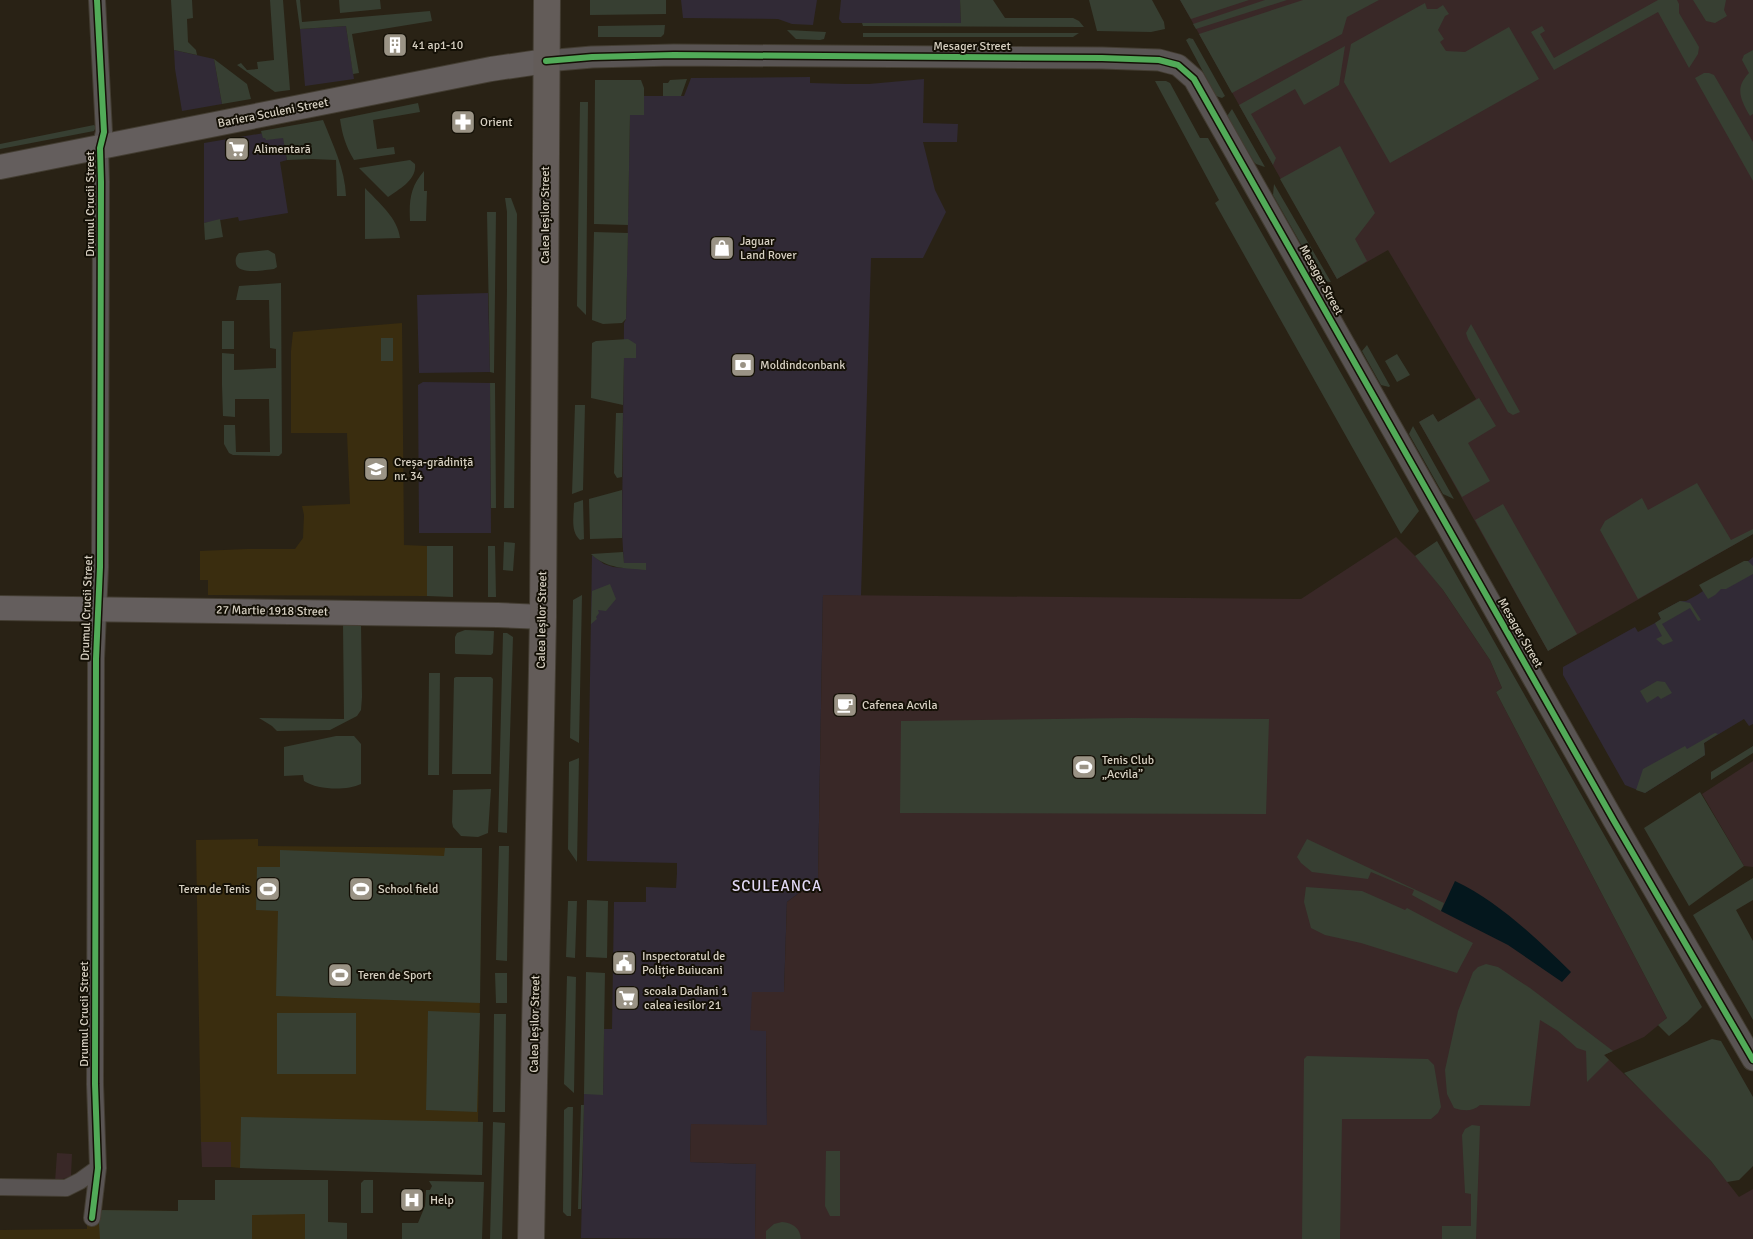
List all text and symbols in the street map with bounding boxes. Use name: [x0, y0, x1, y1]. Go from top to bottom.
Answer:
building icon: 41 ap1-10: [382, 32, 408, 58]
place label: 41 ap1-10: [412, 38, 463, 53]
street label: Mesager Street: [933, 39, 1011, 54]
street label: Bariera Sculeni Street: [216, 95, 330, 131]
pharmacy icon: Orient: [450, 109, 476, 135]
place label: Orient: [480, 115, 513, 130]
supermarket icon: Alimentară: [224, 136, 250, 162]
place label: Alimentară: [254, 142, 311, 157]
street label: Drumul Crucii Street: [83, 151, 98, 257]
street label: Calea Ieșilor Street: [538, 166, 553, 264]
place label: Jaguar Land Rover: [740, 234, 797, 263]
shop icon: Jaguar Land Rover: [709, 235, 735, 261]
street label: Mesager Street: [1296, 242, 1346, 318]
bank icon: Moldindconbank: [730, 352, 756, 378]
place label: Moldindconbank: [760, 358, 845, 373]
place label: Creșa-grădiniță nr. 34: [394, 455, 473, 484]
school or university icon: Creșa-grădiniță nr. 34: [363, 456, 389, 482]
street label: Drumul Crucii Street: [78, 555, 96, 661]
street label: Calea Ieșilor Street: [534, 571, 550, 669]
street label: Mesager Street: [1494, 596, 1546, 670]
street label: 27 Martie 1918 Street: [216, 603, 328, 619]
cafe icon: Cafenea Acvila: [832, 692, 858, 718]
place label: Cafenea Acvila: [862, 698, 938, 713]
place label: Tenis Club „Acvila”: [1102, 753, 1154, 782]
sports icon: Tenis Club „Acvila”: [1071, 754, 1097, 780]
sports icon: Teren de Tenis: [255, 876, 281, 902]
sports icon: School field: [348, 876, 374, 902]
district label: SCULEANCA: [732, 877, 822, 895]
place label: Teren de Tenis: [179, 882, 250, 897]
place label: School field: [378, 882, 438, 897]
place label: Inspectoratul de Poliție Buiucani: [642, 949, 725, 978]
public building icon: Inspectoratul de Poliție Buiucani: [611, 950, 637, 976]
street label: Drumul Crucii Street: [77, 961, 92, 1067]
sports icon: Teren de Sport: [327, 962, 353, 988]
place label: Teren de Sport: [358, 968, 431, 983]
street label: Calea Ieșilor Street: [527, 975, 543, 1073]
place label: scoala Dadiani 1 calea iesilor 21: [644, 984, 728, 1013]
supermarket icon: scoala Dadiani 1 calea iesilor 21: [614, 985, 640, 1011]
hospital icon: Help: [399, 1187, 425, 1213]
place label: Help: [430, 1193, 454, 1208]

